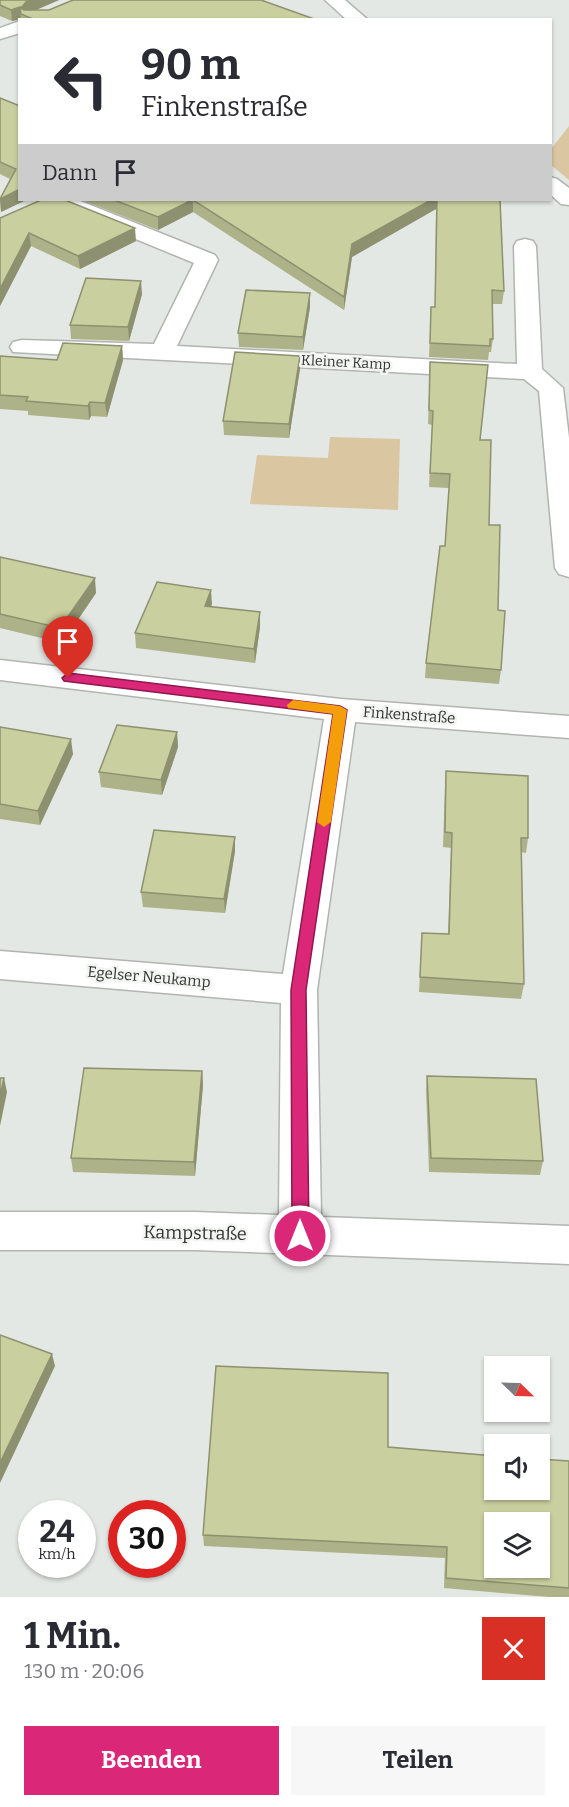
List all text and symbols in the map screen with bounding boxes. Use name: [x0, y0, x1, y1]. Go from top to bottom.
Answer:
text: 90 m: [141, 40, 240, 90]
icon: left: [42, 42, 120, 120]
text: Finkenstraße: [141, 91, 308, 123]
icon: arrive: [109, 156, 142, 189]
text: Dann: [42, 159, 97, 186]
street label: Kleiner Kamp: [301, 352, 391, 373]
pin: [42, 616, 93, 678]
icon: arrive: [51, 625, 84, 658]
street label: Finkenstraße: [362, 703, 456, 727]
street label: Egelser Neukamp: [87, 963, 211, 991]
position arrow: [268, 1204, 332, 1268]
street label: Kampstraße: [143, 1221, 247, 1245]
north arrow: [484, 1356, 550, 1422]
map controls: [484, 1356, 550, 1578]
button: sound: [484, 1434, 550, 1500]
speed limit sign: 30: [108, 1500, 186, 1578]
button: layers: [484, 1512, 550, 1578]
text: 24: [39, 1514, 75, 1550]
text: km/h: [38, 1545, 76, 1563]
text: 1 Min.: [24, 1614, 121, 1658]
button: close: [482, 1617, 545, 1680]
text: 130 m · 20:06: [24, 1659, 144, 1683]
button: Beenden: [24, 1726, 279, 1795]
button: Teilen: [291, 1726, 545, 1795]

